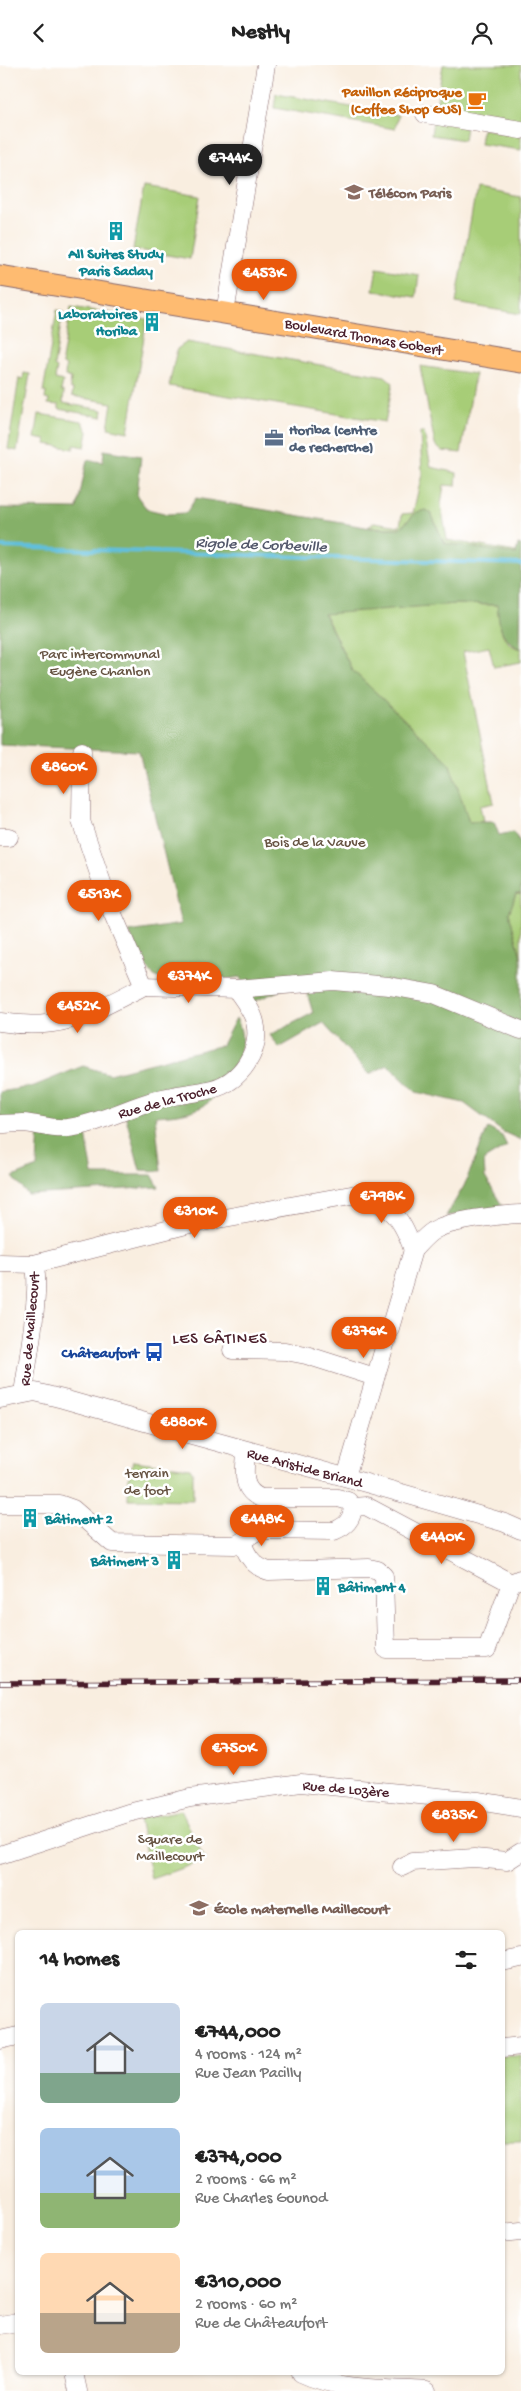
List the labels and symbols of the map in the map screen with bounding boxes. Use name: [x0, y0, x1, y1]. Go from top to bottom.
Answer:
place label: Pavillon Réciproque (Coffee Shop GUS): [341, 84, 463, 119]
cafe icon: Pavillon Réciproque (Coffee Shop GUS): [466, 89, 488, 111]
pin: €744K: [195, 143, 265, 186]
school or university icon: Télécom Paris: [343, 181, 365, 203]
place label: Télécom Paris: [368, 185, 453, 203]
building icon: All Suites Study Paris Saclay: [105, 220, 127, 242]
place label: All Suites Study Paris Saclay: [67, 246, 164, 281]
pin: €453K: [229, 259, 299, 301]
place label: Laboratoires Horiba: [58, 306, 138, 341]
building icon: Laboratoires Horiba: [141, 311, 163, 333]
street label: Boulevard Thomas Gobert: [282, 315, 446, 361]
place label: Horiba (centre de recherche): [289, 422, 378, 457]
office icon: Horiba (centre de recherche): [263, 427, 285, 449]
water label: Rigole de Corbeville: [195, 535, 328, 558]
park label: Parc intercommunal Eugène Chanlon: [39, 646, 160, 681]
pin: €860K: [29, 753, 99, 795]
park label: Bois de la Vauve: [263, 834, 366, 852]
pin: €513K: [64, 879, 134, 922]
pin: €374K: [154, 961, 224, 1004]
pin: €452K: [43, 991, 113, 1034]
street label: Rue de la Troche: [116, 1080, 219, 1124]
pin: €798K: [347, 1181, 417, 1224]
pin: €310K: [160, 1197, 230, 1239]
street label: Rue de Maillecourt: [17, 1270, 45, 1387]
pin: €376K: [329, 1317, 399, 1359]
district label: LES GÂTINES: [172, 1329, 268, 1350]
bus stop icon: Châteaufort: [143, 1341, 165, 1363]
place label: Châteaufort: [60, 1345, 141, 1363]
pin: €880K: [148, 1407, 218, 1450]
street label: Rue Aristide Briand: [245, 1445, 365, 1493]
park label: terrain de foot: [124, 1465, 172, 1500]
pin: €448K: [227, 1505, 297, 1547]
building icon: Bâtiment 2: [19, 1507, 41, 1529]
place label: Bâtiment 2: [44, 1511, 114, 1529]
pin: €440K: [407, 1523, 477, 1565]
building icon: Bâtiment 3: [163, 1549, 185, 1571]
place label: Bâtiment 3: [90, 1553, 159, 1571]
building icon: Bâtiment 4: [312, 1575, 334, 1597]
place label: Bâtiment 4: [337, 1579, 407, 1597]
pin: €750K: [199, 1733, 269, 1776]
street label: Rue de Lozère: [302, 1777, 390, 1803]
pin: €835K: [419, 1801, 489, 1843]
park label: Square de Maillecourt: [136, 1831, 206, 1866]
school or university icon: École maternelle Maillecourt: [188, 1897, 210, 1919]
place label: École maternelle Maillecourt: [214, 1901, 391, 1919]

